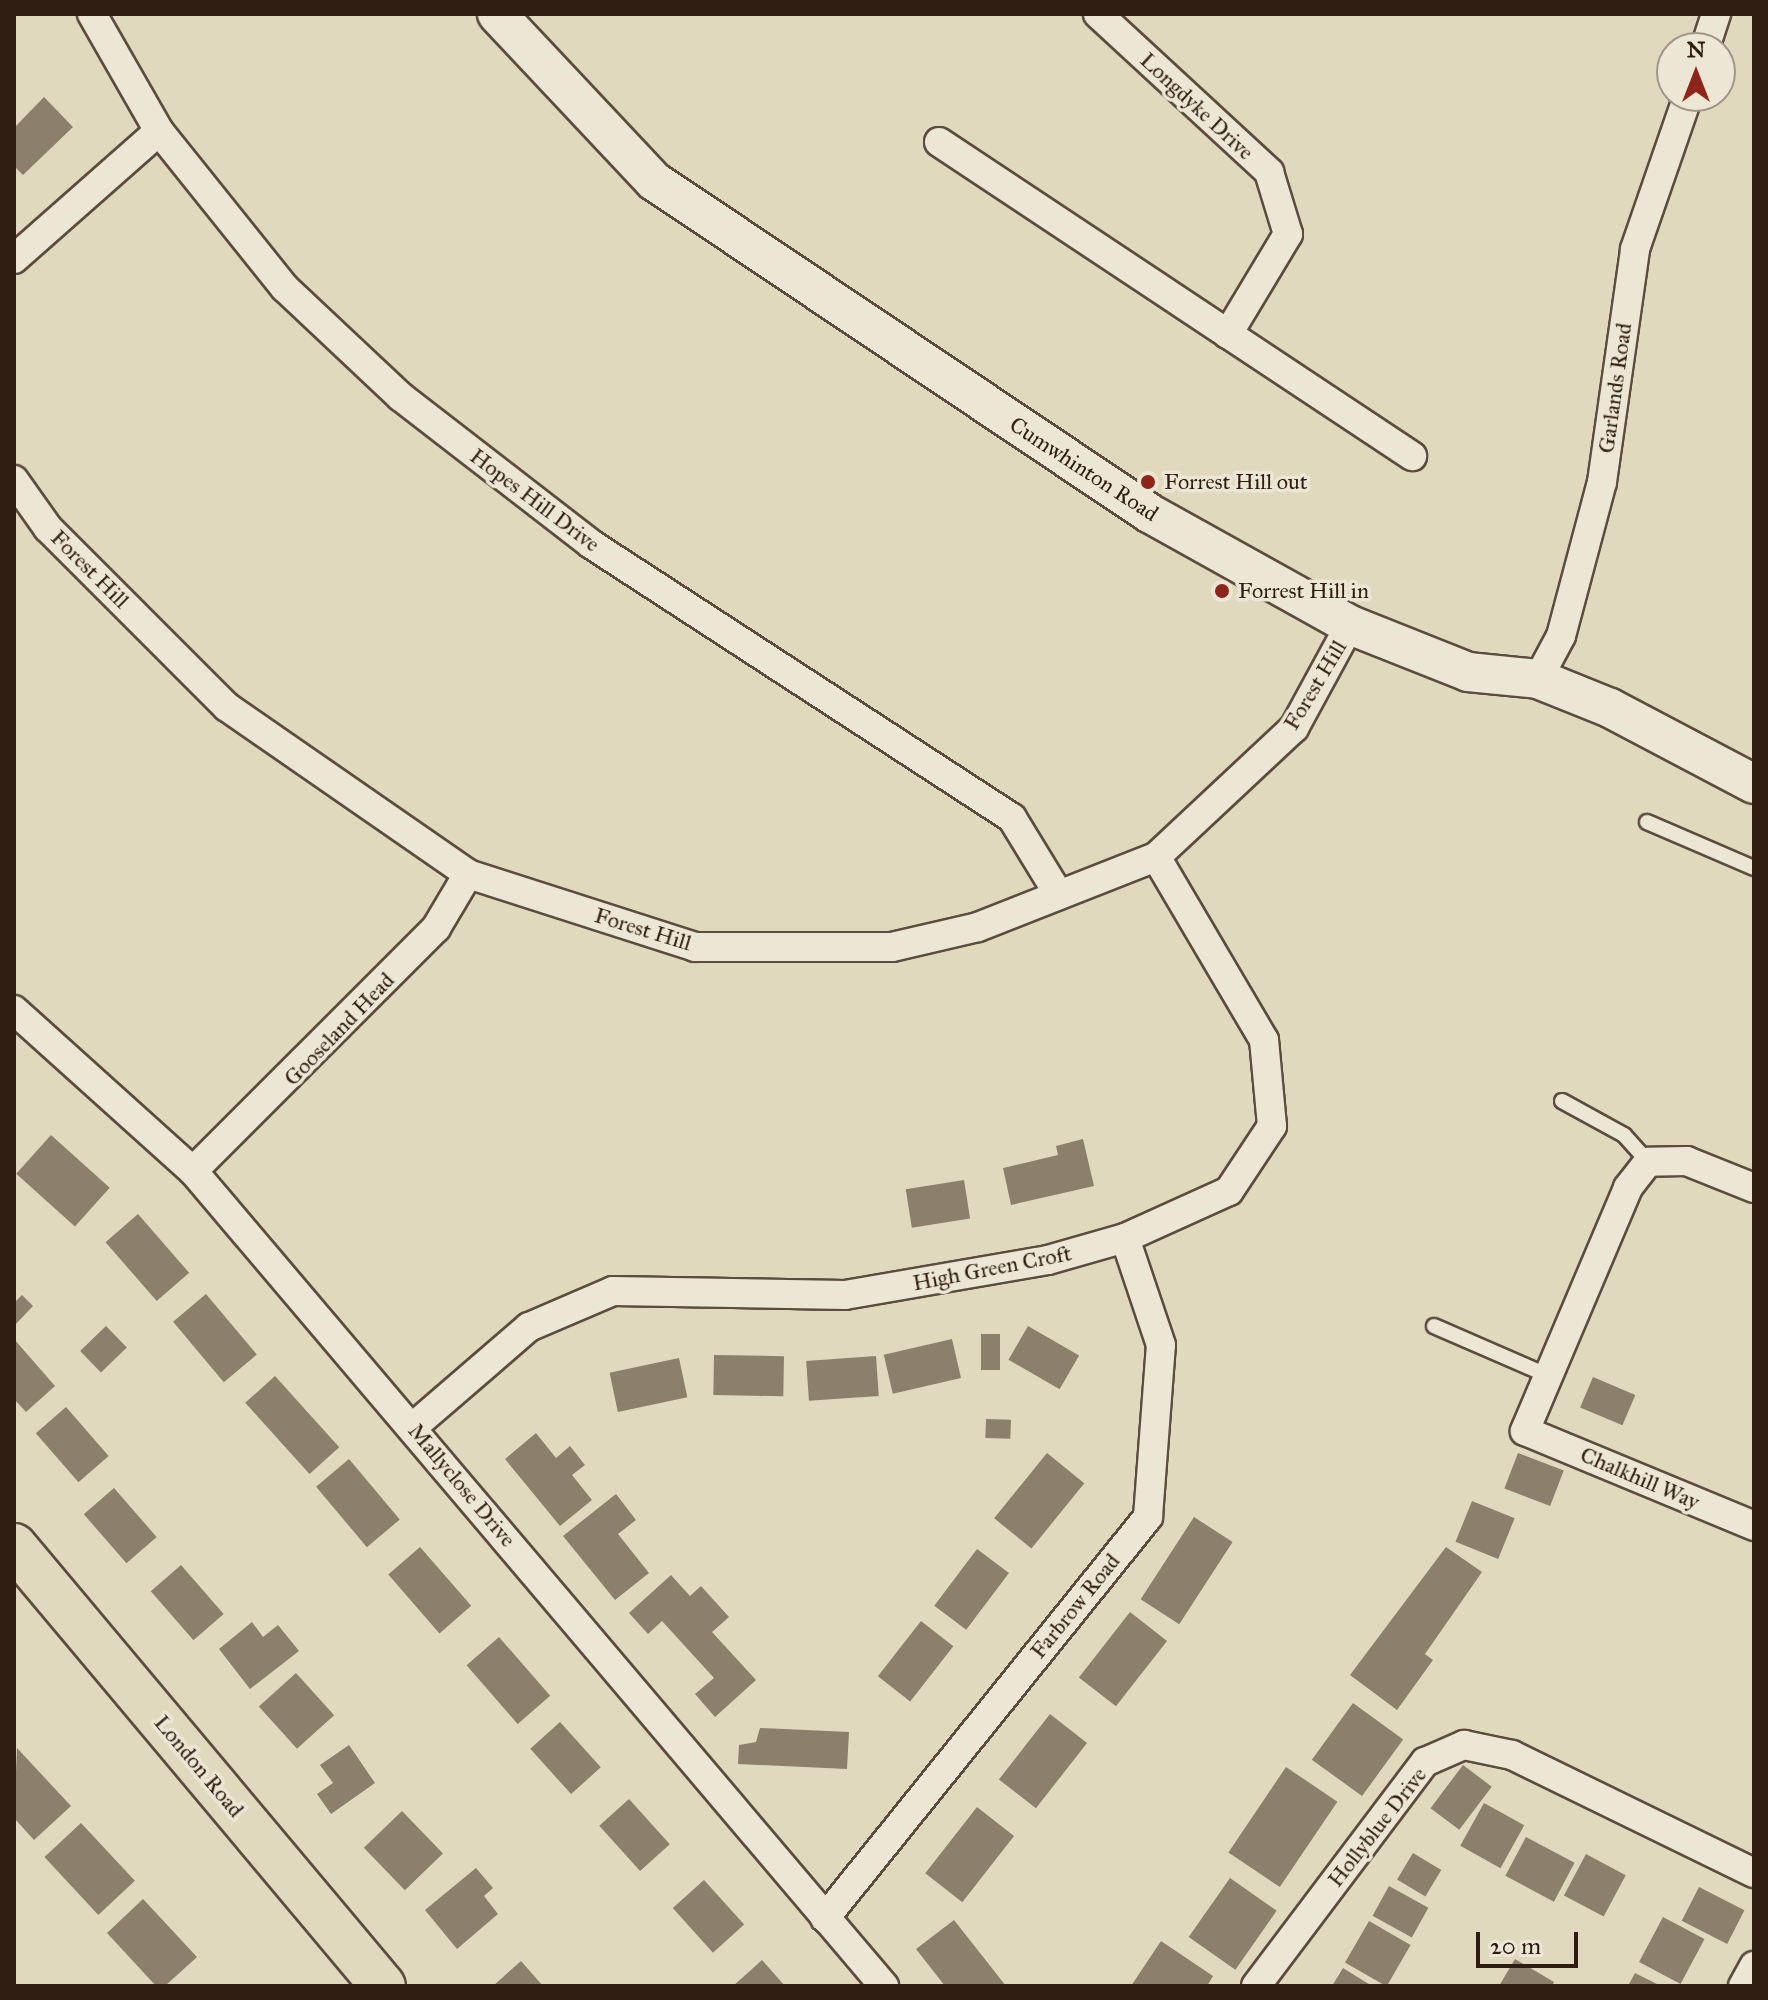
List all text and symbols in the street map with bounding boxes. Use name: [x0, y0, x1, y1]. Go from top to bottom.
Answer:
north arrow: [1656, 32, 1736, 112]
text: N: [1687, 36, 1705, 63]
street label: Longdyke Drive: [1135, 47, 1259, 165]
street label: Garlands Road: [1593, 321, 1637, 455]
street label: Cumwhinton Road: [1005, 411, 1163, 527]
street label: Hopes Hill Drive: [465, 443, 605, 557]
place label: Forrest Hill out: [1164, 469, 1308, 495]
marker: Forrest Hill out: [1139, 473, 1157, 491]
street label: Forest Hill: [45, 524, 135, 614]
place label: Forrest Hill in: [1238, 578, 1369, 604]
marker: Forrest Hill in: [1213, 582, 1231, 600]
street label: Forest Hill: [1278, 635, 1352, 735]
street label: Forest Hill: [591, 902, 695, 956]
street label: Gooseland Head: [278, 967, 400, 1091]
street label: High Green Croft: [910, 1240, 1074, 1296]
street label: Mallyclose Drive: [403, 1418, 521, 1552]
street label: Chalkhill Way: [1577, 1441, 1703, 1515]
street label: Farbrow Road: [1025, 1548, 1125, 1664]
street label: London Road: [149, 1710, 249, 1822]
street label: Hollyblue Drive: [1322, 1762, 1432, 1892]
scale bar: [1480, 1916, 1582, 1966]
text: 20 m: [1490, 1931, 1541, 1961]

